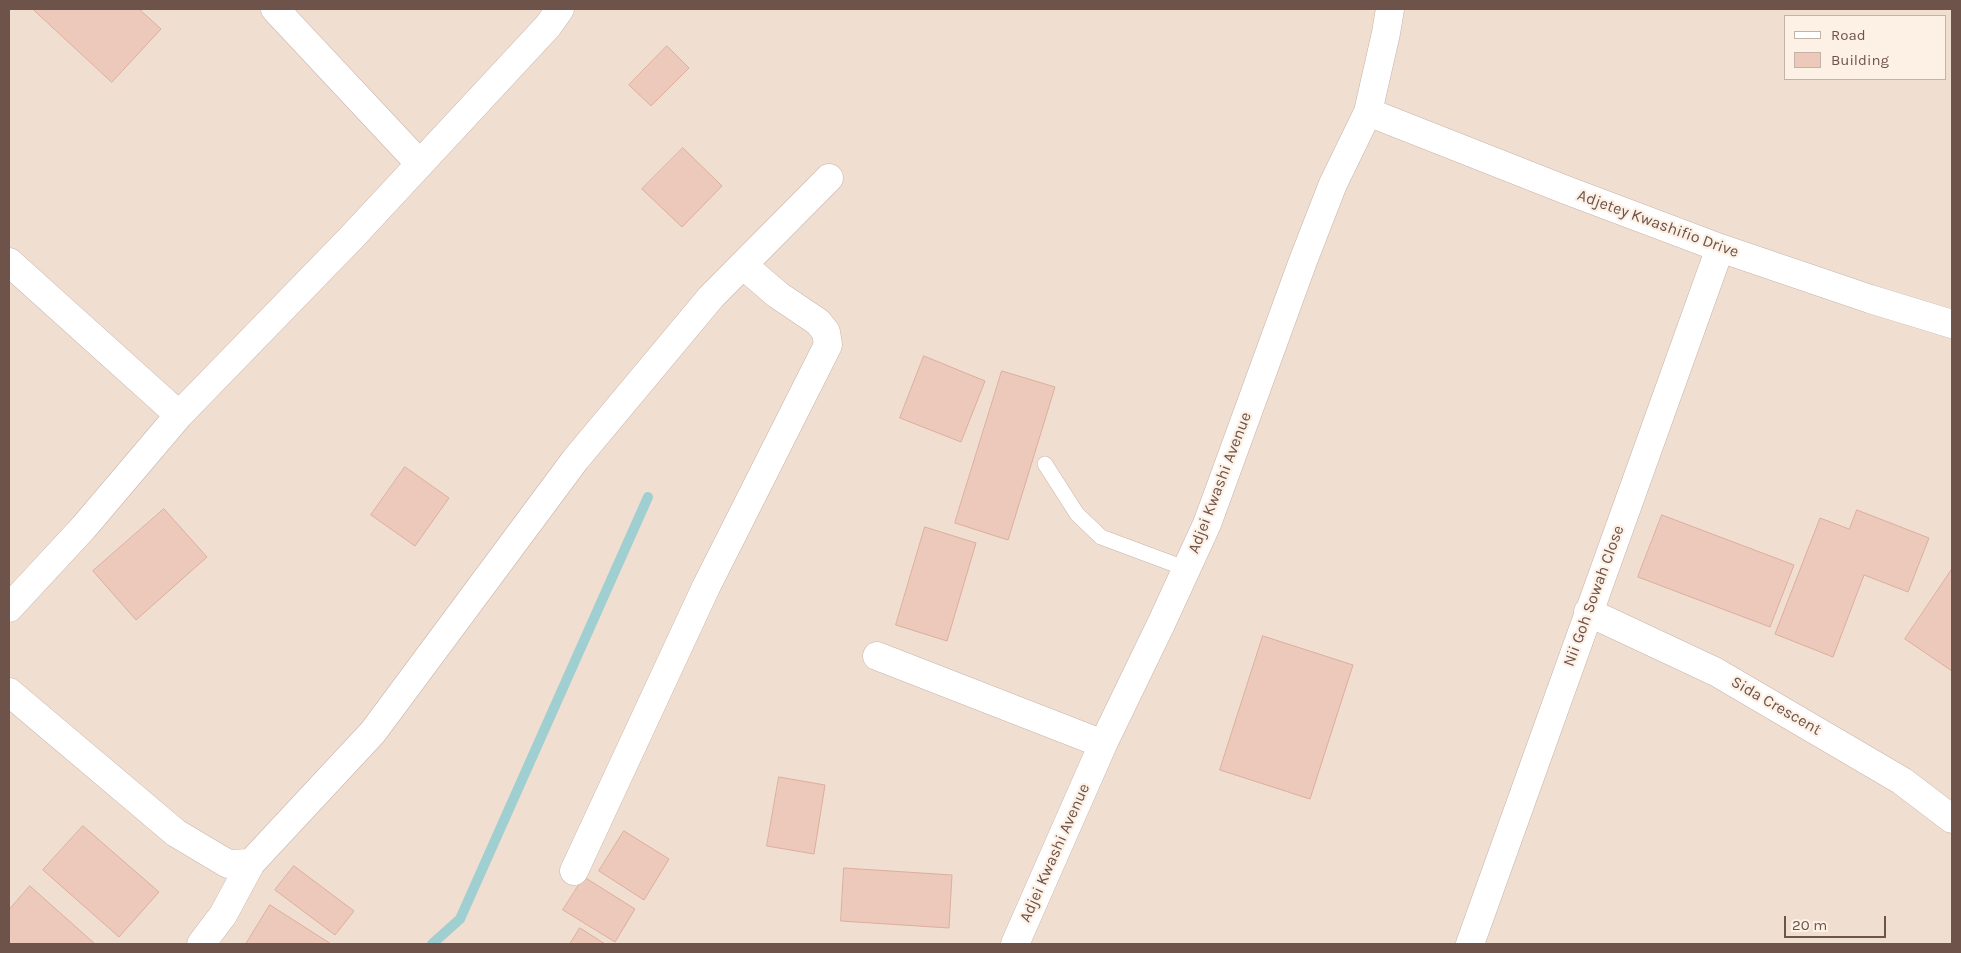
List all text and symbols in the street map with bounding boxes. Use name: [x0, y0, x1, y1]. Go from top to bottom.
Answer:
legend: [1784, 15, 1946, 80]
text: Road: [1831, 26, 1866, 44]
text: Building: [1831, 51, 1889, 69]
street label: Adjetey Kwashifio Drive: [1575, 186, 1741, 262]
street label: Adjei Kwashi Avenue: [1184, 410, 1256, 556]
street label: Nii Goh Sowah Close: [1560, 523, 1628, 669]
street label: Sida Crescent: [1728, 672, 1824, 740]
street label: Adjei Kwashi Avenue: [1016, 781, 1094, 925]
scale bar: [1786, 906, 1888, 938]
text: 20 m: [1792, 916, 1827, 934]

